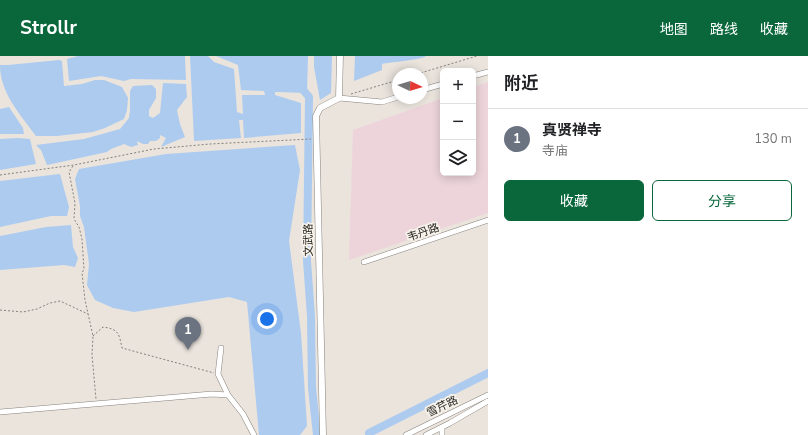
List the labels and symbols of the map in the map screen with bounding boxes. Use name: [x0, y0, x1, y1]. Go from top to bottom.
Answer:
north arrow: [392, 68, 428, 104]
street label: 韦丹路: [405, 220, 441, 245]
street label: 文武路: [301, 223, 316, 257]
your location: [257, 309, 277, 329]
pin: 1: [175, 317, 201, 350]
street label: 雪芹路: [424, 392, 460, 420]

